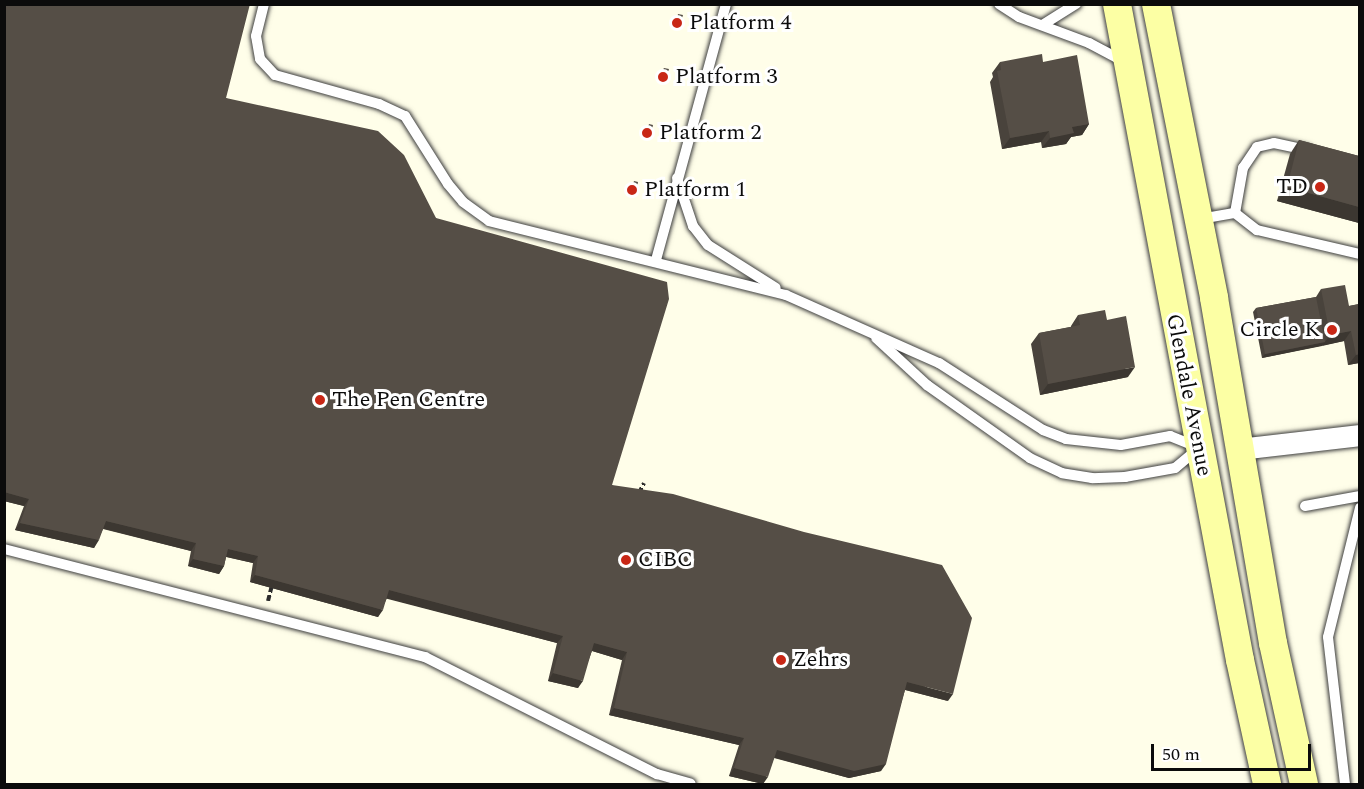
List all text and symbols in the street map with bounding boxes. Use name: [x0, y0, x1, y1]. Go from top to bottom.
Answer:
place label: Platform 4: [689, 10, 792, 36]
marker: Platform 4: [670, 16, 684, 30]
place label: Platform 3: [675, 64, 778, 90]
marker: Platform 3: [656, 70, 670, 84]
place label: Platform 2: [659, 120, 762, 146]
marker: Platform 2: [640, 126, 654, 140]
place label: TD: [1276, 174, 1308, 200]
place label: Platform 1: [644, 177, 747, 203]
marker: TD: [1313, 180, 1327, 194]
marker: Platform 1: [625, 183, 639, 197]
street label: Glendale Avenue: [1160, 311, 1218, 479]
place label: Circle K: [1239, 317, 1320, 343]
marker: Circle K: [1325, 323, 1339, 337]
place label: The Pen Centre: [332, 387, 485, 413]
marker: The Pen Centre: [313, 393, 327, 407]
place label: CIBC: [638, 547, 693, 573]
marker: CIBC: [619, 553, 633, 567]
place label: Zehrs: [793, 647, 848, 673]
marker: Zehrs: [774, 653, 788, 667]
scale bar: [1154, 732, 1314, 770]
text: 50 m: [1162, 741, 1200, 768]

